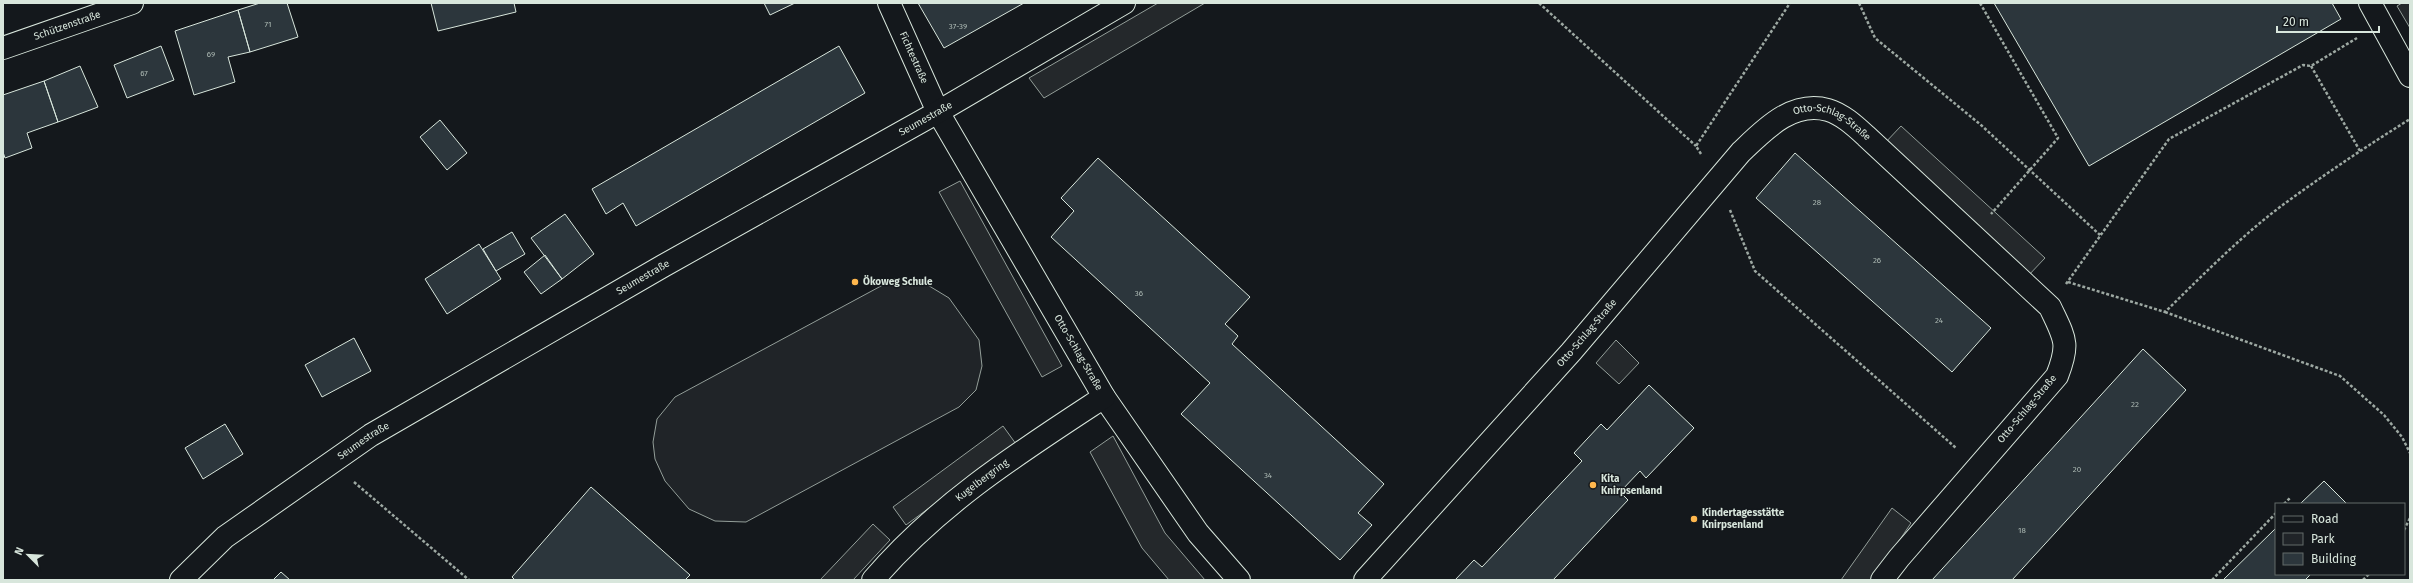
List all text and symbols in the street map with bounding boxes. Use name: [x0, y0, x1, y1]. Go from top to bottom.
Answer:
street label: Schützenstraße: [32, 8, 102, 43]
scale bar: [2277, 8, 2379, 34]
text: 20 m: [2283, 15, 2309, 29]
house number: 71: [265, 20, 271, 29]
house number: 37-39: [949, 22, 967, 31]
street label: Fichtestraße: [897, 30, 930, 86]
house number: 69: [207, 50, 215, 59]
house number: 67: [140, 69, 148, 78]
street label: Seumestraße: [897, 99, 954, 139]
street label: Otto-Schlag-Straße: [1791, 102, 1873, 143]
house number: 28: [1813, 198, 1822, 207]
house number: 26: [1873, 256, 1881, 265]
street label: Seumestraße: [614, 257, 672, 298]
place label: Ökoweg Schule: [863, 275, 933, 288]
marker: Ökoweg Schule: [850, 277, 860, 287]
house number: 36: [1135, 289, 1143, 298]
street label: Otto-Schlag-Straße: [1554, 297, 1619, 370]
street label: Otto-Schlag-Straße: [1051, 312, 1105, 393]
house number: 24: [1935, 316, 1944, 325]
street label: Otto-Schlag-Straße: [1995, 372, 2059, 446]
house number: 22: [2131, 400, 2139, 409]
street label: Seumestraße: [335, 420, 391, 462]
street label: Kugelbergring: [953, 456, 1012, 504]
house number: 20: [2073, 465, 2082, 474]
house number: 34: [1264, 471, 1273, 480]
place label: Kita Knirpsenland: [1601, 473, 1662, 497]
marker: Kita Knirpsenland: [1588, 480, 1598, 490]
legend: [2275, 503, 2405, 575]
place label: Kindertagesstätte Knirpsenland: [1702, 507, 1785, 531]
text: Road: [2311, 512, 2339, 526]
marker: Kindertagesstätte Knirpsenland: [1689, 514, 1699, 524]
house number: 18: [2018, 526, 2027, 535]
text: Park: [2311, 532, 2335, 546]
north arrow: [8, 535, 48, 575]
text: N: [12, 545, 27, 557]
text: Building: [2311, 552, 2357, 566]

